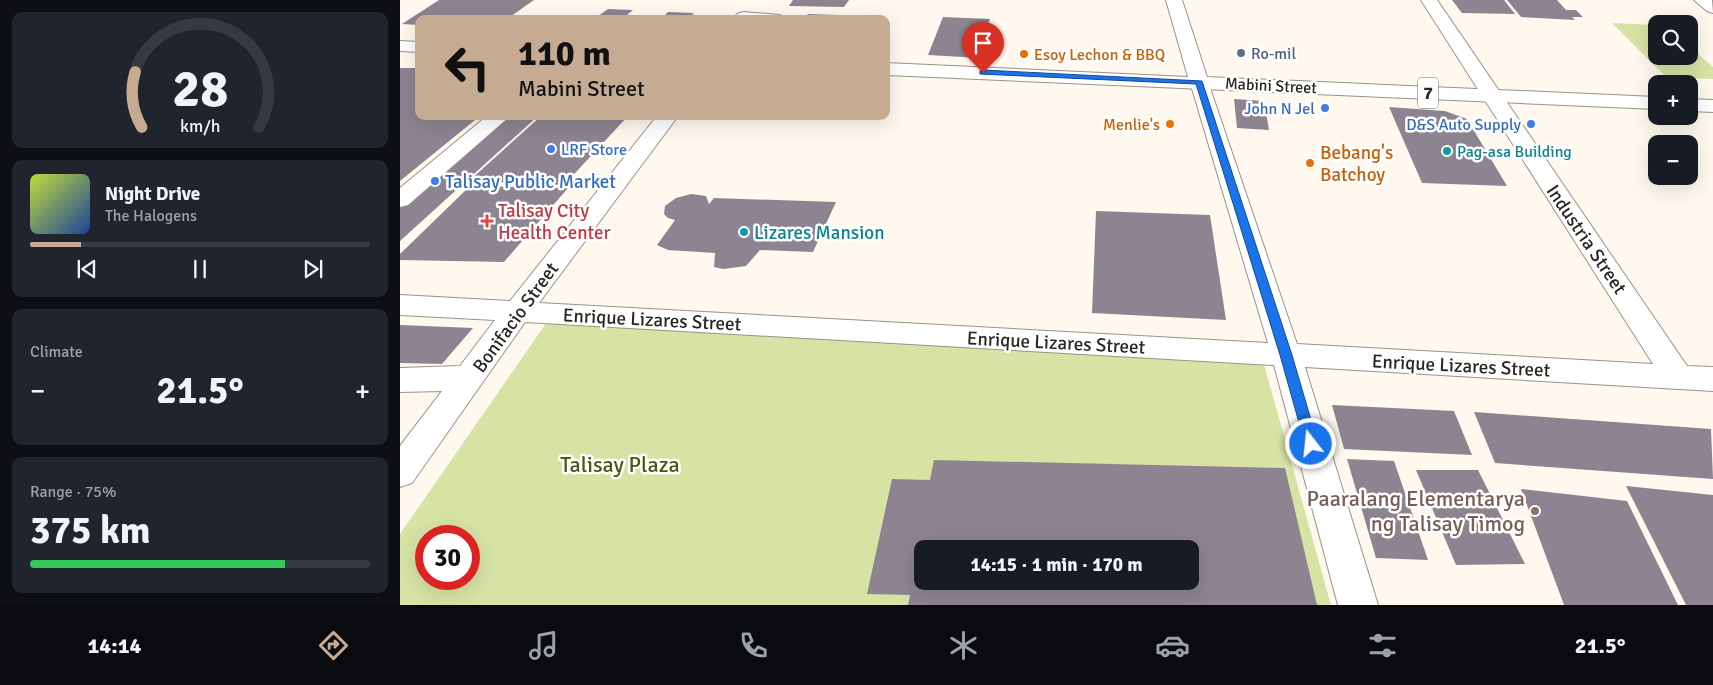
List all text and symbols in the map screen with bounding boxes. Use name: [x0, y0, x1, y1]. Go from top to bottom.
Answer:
map controls: [1648, 15, 1698, 185]
button: search: [1648, 15, 1698, 65]
pin: [962, 22, 1004, 73]
icon: arrive: [969, 29, 997, 57]
text: 110 m: [518, 32, 611, 75]
icon: left: [435, 35, 500, 100]
place label: Ro-mil: [1251, 44, 1296, 64]
place label: Esoy Lechon & BBQ: [1034, 45, 1165, 65]
marker: Ro-mil: [1235, 47, 1247, 59]
marker: Esoy Lechon & BBQ: [1018, 48, 1030, 60]
text: 28: [172, 57, 228, 121]
street label: Mabini Street: [1224, 74, 1318, 98]
text: Mabini Street: [518, 75, 645, 102]
button: +: [1648, 75, 1698, 125]
road number: 7: [1418, 78, 1438, 109]
place label: John N Jel: [1244, 99, 1315, 119]
marker: John N Jel: [1319, 102, 1331, 114]
text: km/h: [180, 115, 220, 137]
place label: Menlie's: [1103, 115, 1160, 135]
place label: D&S Auto Supply: [1406, 115, 1522, 135]
marker: Menlie's: [1164, 118, 1176, 130]
marker: D&S Auto Supply: [1525, 118, 1537, 130]
button: −: [1648, 135, 1698, 185]
place label: LRF Store: [561, 140, 627, 160]
place label: Bebang's Batchoy: [1320, 141, 1393, 187]
place label: Pag-asa Building: [1457, 142, 1572, 162]
marker: LRF Store: [545, 143, 557, 155]
marker: Pag-asa Building: [1441, 145, 1453, 157]
marker: Bebang's Batchoy: [1304, 157, 1316, 169]
place label: Talisay Public Market: [445, 170, 616, 194]
marker: Talisay Public Market: [429, 175, 441, 187]
street label: Industria Street: [1541, 180, 1632, 299]
text: Night Drive: [105, 182, 200, 206]
place label: Talisay City Health Center: [498, 199, 611, 245]
text: The Halogens: [105, 206, 197, 226]
marker: Talisay City Health Center: [480, 214, 494, 228]
place label: Lizares Mansion: [754, 221, 885, 245]
marker: Lizares Mansion: [738, 226, 750, 238]
icon: previous: [73, 255, 101, 283]
icon: pause: [186, 255, 214, 283]
icon: next: [299, 255, 327, 283]
street label: Bonifacio Street: [468, 257, 564, 377]
street label: Enrique Lizares Street: [562, 303, 742, 337]
street label: Enrique Lizares Street: [966, 326, 1146, 360]
text: Climate: [30, 342, 83, 362]
street label: Enrique Lizares Street: [1371, 349, 1551, 383]
text: 21.5°: [156, 367, 244, 414]
text: −: [30, 374, 45, 408]
text: +: [355, 374, 370, 408]
position arrow: [1284, 417, 1336, 469]
park label: Talisay Plaza: [560, 451, 680, 478]
text: Range · 75%: [30, 482, 116, 502]
place label: Paaralang Elementarya ng Talisay Timog: [1307, 485, 1525, 537]
marker: Paaralang Elementarya ng Talisay Timog: [1529, 505, 1541, 517]
text: 375 km: [30, 507, 151, 554]
speed limit sign: 30: [415, 525, 480, 590]
text: 14:15 · 1 min · 170 m: [970, 553, 1143, 577]
icon: directions: [316, 628, 351, 663]
icon: music: [526, 628, 561, 663]
icon: phone: [736, 628, 771, 663]
icon: climate: [946, 628, 981, 663]
icon: car: [1155, 628, 1190, 663]
icon: filters: [1365, 628, 1400, 663]
text: 14:14: [87, 632, 141, 659]
text: 21.5°: [1575, 632, 1626, 659]

